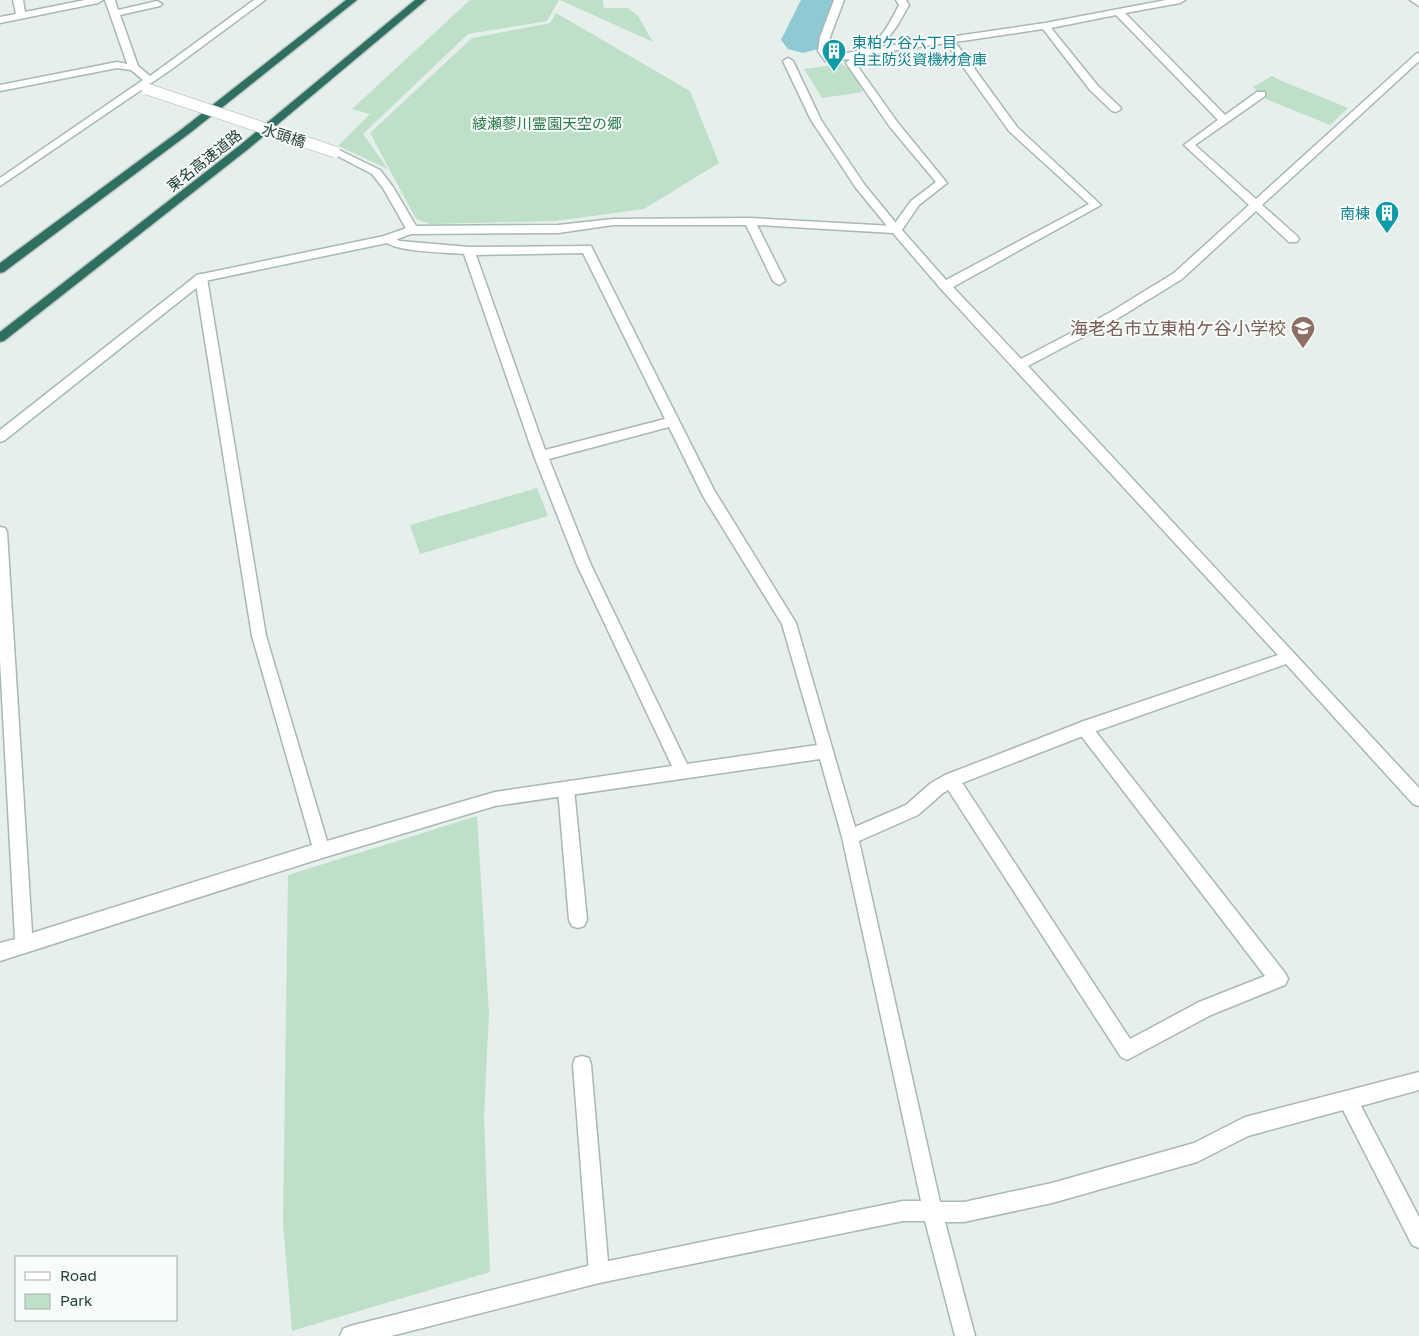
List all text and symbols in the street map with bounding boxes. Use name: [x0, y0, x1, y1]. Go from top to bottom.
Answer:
place label: 東柏ケ谷六丁目 自主防災資機材倉庫: [852, 33, 987, 68]
building icon: 東柏ケ谷六丁目 自主防災資機材倉庫: [821, 38, 847, 72]
park label: 綾瀬蓼川霊園天空の郷: [472, 114, 622, 132]
street label: 水頭橋: [260, 119, 308, 151]
street label: 東名高速道路: [163, 125, 245, 195]
building icon: 南棟: [1374, 200, 1400, 234]
place label: 南棟: [1340, 204, 1370, 222]
school or university icon: 海老名市立東柏ケ谷小学校: [1290, 315, 1316, 349]
place label: 海老名市立東柏ケ谷小学校: [1070, 317, 1286, 339]
legend: [15, 1256, 178, 1321]
text: Road: [60, 1266, 97, 1284]
text: Park: [60, 1291, 93, 1309]

